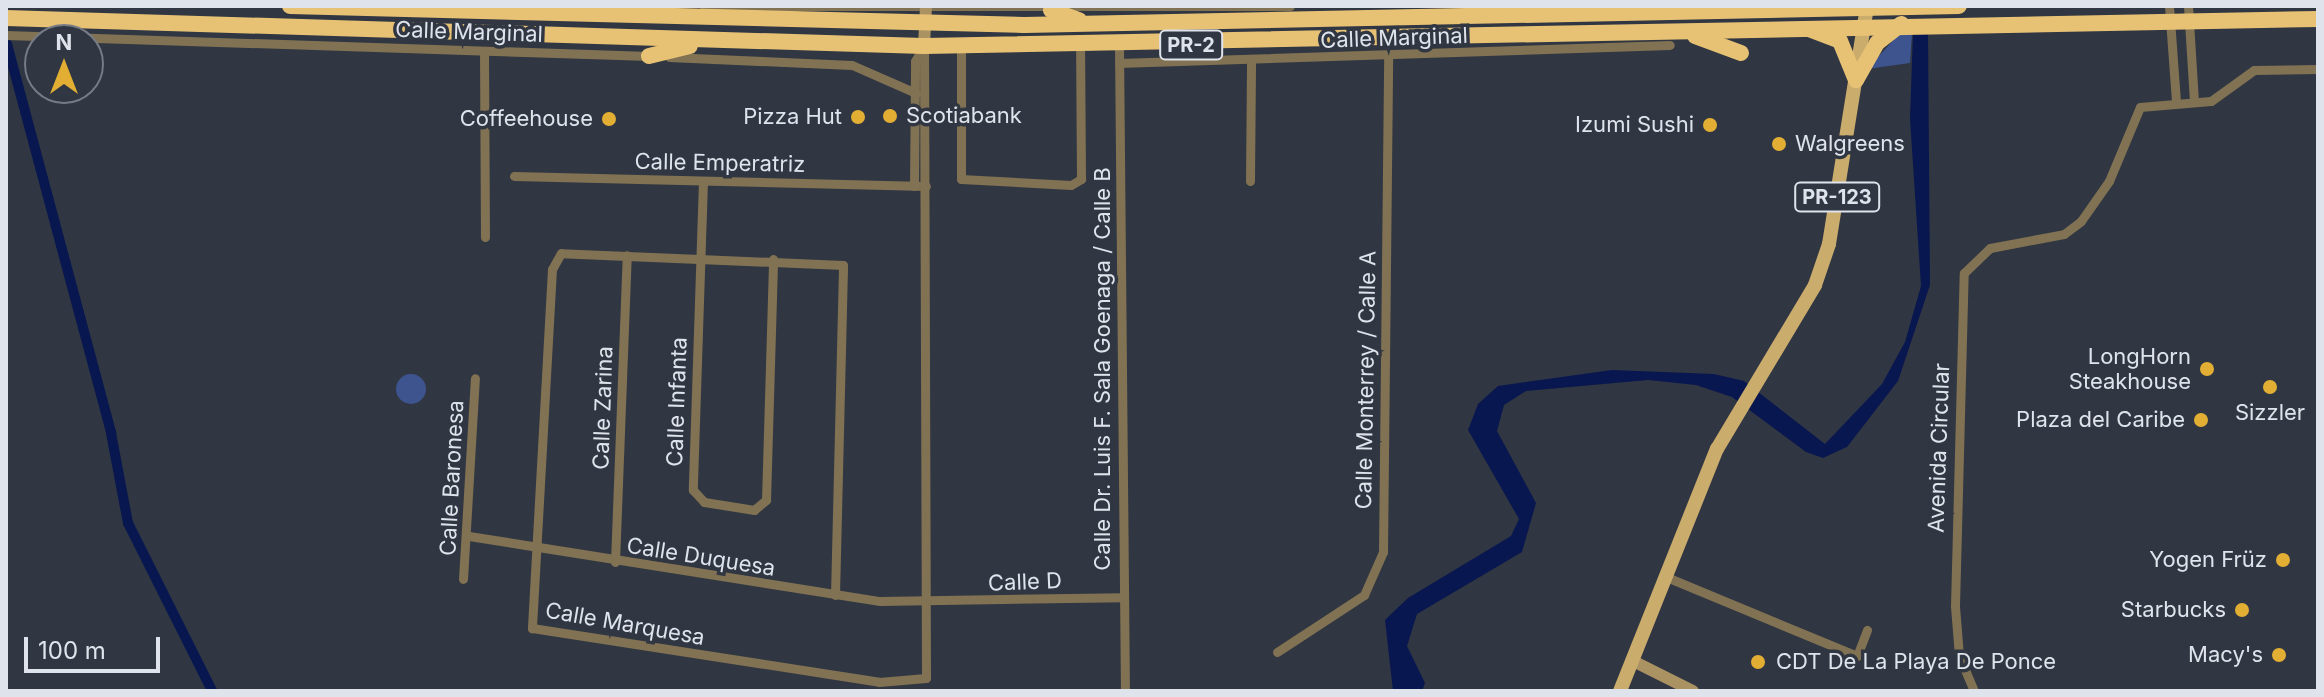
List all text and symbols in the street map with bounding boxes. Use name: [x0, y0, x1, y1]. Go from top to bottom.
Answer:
street label: Calle Marginal: [395, 16, 543, 48]
street label: Calle Marginal: [1320, 22, 1468, 54]
north arrow: [24, 24, 104, 104]
text: N: [56, 29, 72, 55]
road number: PR-2: [1159, 29, 1223, 61]
place label: Scotiabank: [906, 103, 1022, 129]
place label: Pizza Hut: [743, 104, 842, 130]
place label: Coffeehouse: [460, 106, 593, 132]
marker: Scotiabank: [881, 107, 899, 125]
marker: Pizza Hut: [849, 108, 867, 126]
marker: Coffeehouse: [600, 110, 618, 128]
place label: Izumi Sushi: [1575, 112, 1694, 138]
marker: Izumi Sushi: [1701, 116, 1719, 134]
place label: Walgreens: [1795, 131, 1905, 157]
marker: Walgreens: [1770, 135, 1788, 153]
street label: Calle Emperatriz: [634, 148, 806, 178]
street label: Calle Dr. Luis F. Sala Goenaga / Calle B: [1090, 167, 1116, 571]
road number: PR-123: [1793, 181, 1881, 213]
street label: Calle Monterrey / Calle A: [1351, 250, 1381, 510]
street label: Calle Infanta: [662, 337, 692, 467]
place label: LongHorn Steakhouse: [2069, 343, 2191, 394]
street label: Calle Zarina: [588, 346, 618, 470]
marker: LongHorn Steakhouse: [2198, 360, 2216, 378]
street label: Avenida Circular: [1923, 363, 1955, 533]
marker: Sizzler: [2261, 378, 2279, 396]
street label: Calle Baronesa: [435, 400, 469, 556]
place label: Sizzler: [2235, 400, 2305, 426]
place label: Plaza del Caribe: [2016, 407, 2185, 433]
marker: Plaza del Caribe: [2192, 411, 2210, 429]
street label: Calle Duquesa: [625, 532, 777, 582]
place label: Yogen Früz: [2149, 547, 2267, 573]
marker: Yogen Früz: [2274, 551, 2292, 569]
street label: Calle D: [988, 568, 1062, 596]
street label: Calle Marquesa: [543, 597, 707, 651]
place label: Starbucks: [2121, 597, 2226, 623]
marker: Starbucks: [2233, 601, 2251, 619]
scale bar: [28, 621, 164, 671]
text: 100 m: [38, 636, 106, 665]
place label: Macy's: [2188, 642, 2263, 668]
marker: Macy's: [2270, 646, 2288, 664]
place label: CDT De La Playa De Ponce: [1776, 649, 2056, 675]
marker: CDT De La Playa De Ponce: [1747, 651, 1769, 673]

